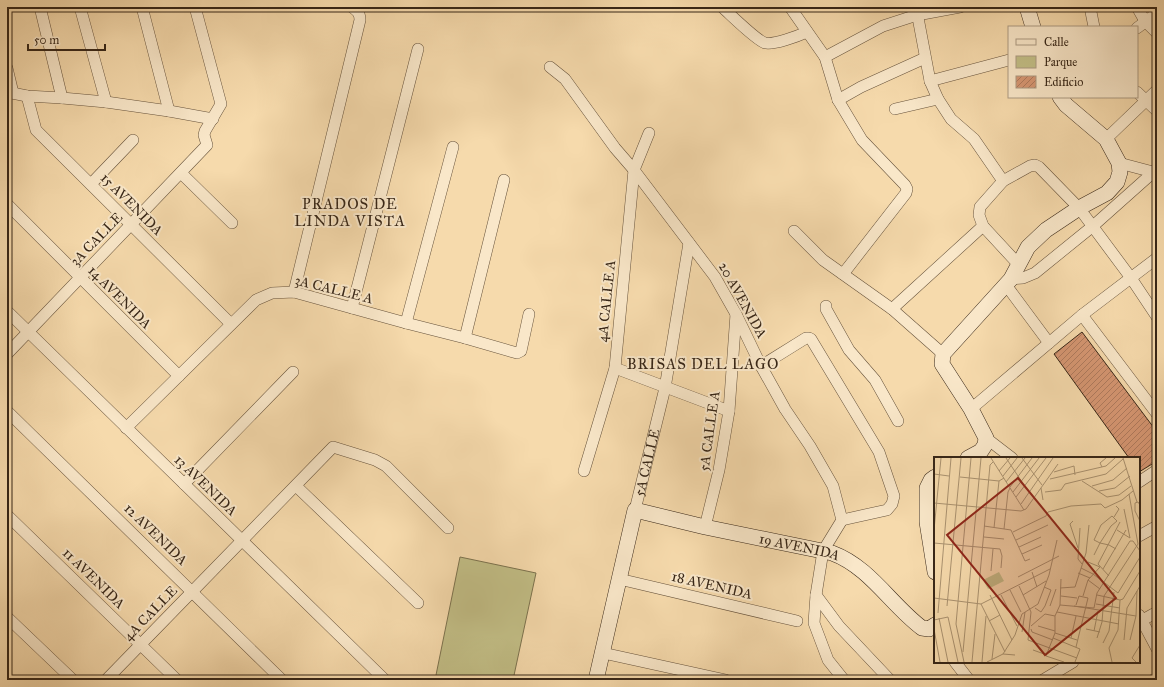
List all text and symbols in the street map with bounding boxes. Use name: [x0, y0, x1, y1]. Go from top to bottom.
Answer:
scale bar: [28, 26, 105, 52]
legend: [1008, 26, 1138, 98]
text: 50 m: [34, 33, 59, 47]
text: Calle: [1044, 35, 1069, 49]
text: Parque: [1044, 55, 1077, 70]
text: Edificio: [1044, 75, 1083, 89]
street label: 15 AVENIDA: [97, 170, 167, 239]
district label: PRADOS DE LINDA VISTA: [294, 195, 406, 230]
street label: 3A CALLE: [67, 209, 126, 270]
street label: 4A CALLE A: [594, 259, 619, 343]
street label: 20 AVENIDA: [715, 259, 771, 342]
street label: 14 AVENIDA: [84, 262, 155, 333]
street label: 3A CALLE A: [293, 272, 375, 308]
district label: BRISAS DEL LAGO: [627, 355, 779, 373]
street label: 5A CALLE A: [695, 389, 724, 472]
street label: 5A CALLE: [631, 427, 664, 498]
street label: 13 AVENIDA: [171, 451, 241, 520]
inset map: [934, 457, 1140, 663]
street label: 12 AVENIDA: [120, 500, 191, 569]
street label: 19 AVENIDA: [758, 530, 843, 565]
street label: 11 AVENIDA: [59, 544, 129, 613]
street label: 18 AVENIDA: [670, 568, 754, 603]
street label: 4A CALLE: [120, 582, 181, 644]

